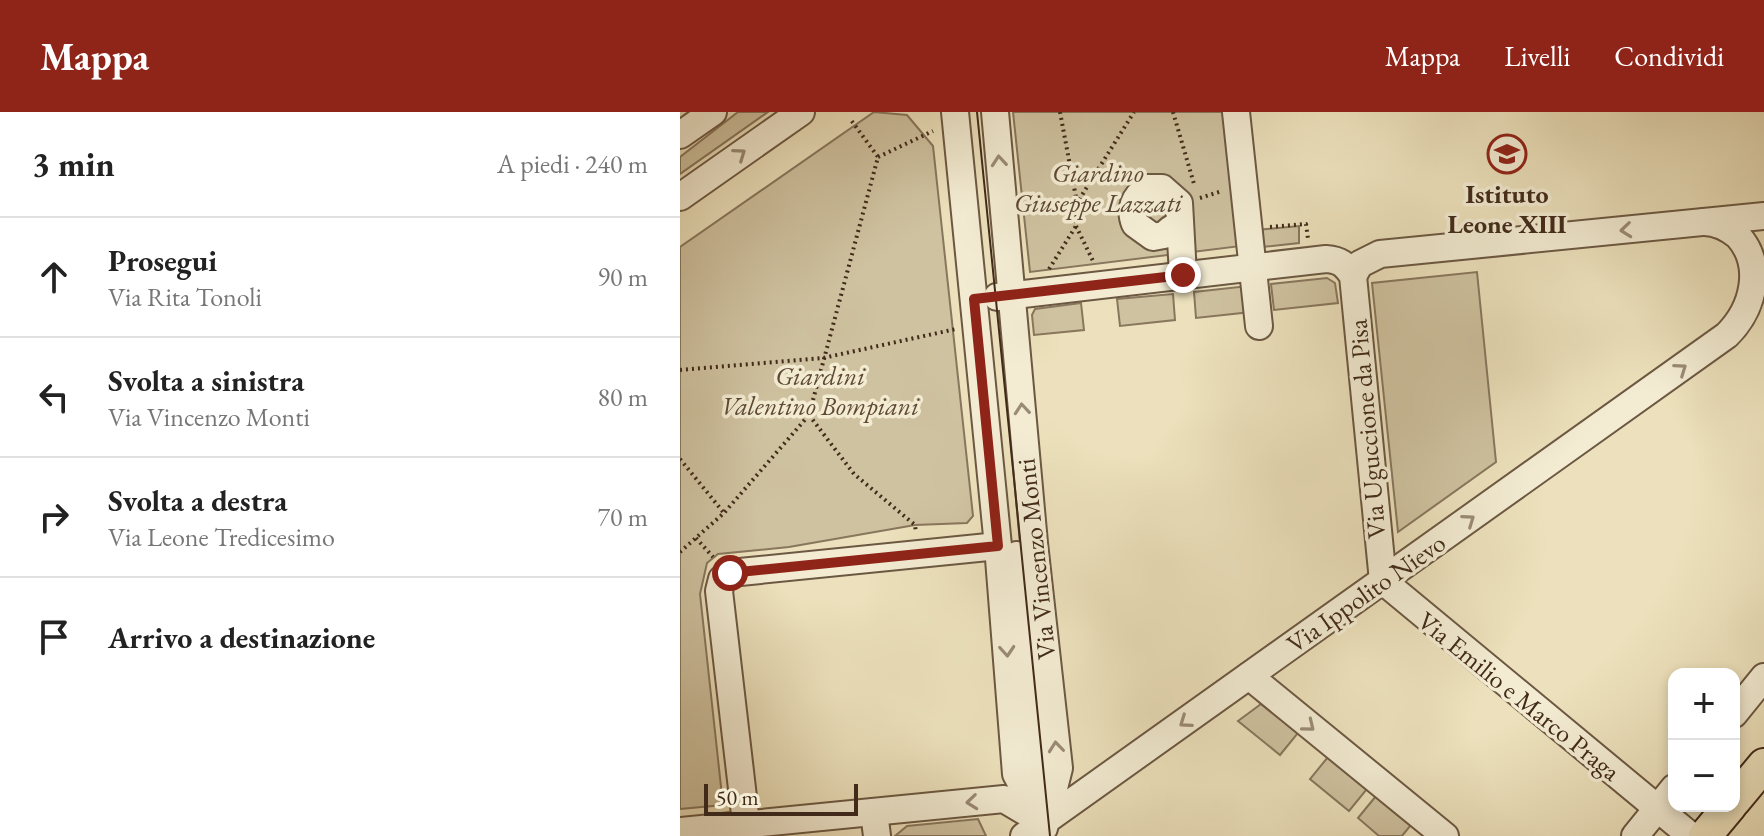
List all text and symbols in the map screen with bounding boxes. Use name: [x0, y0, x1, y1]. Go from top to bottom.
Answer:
text: Mappa: [40, 32, 149, 81]
text: Mappa: [1385, 38, 1460, 74]
text: Livelli: [1504, 38, 1570, 74]
text: Condividi: [1614, 38, 1724, 74]
school or university icon: Istituto Leone XIII: [1486, 133, 1528, 175]
text: 3 min: [32, 142, 115, 186]
text: A piedi · 240 m: [497, 147, 648, 181]
one-way arrow: [732, 150, 746, 164]
one-way arrow: [991, 154, 1008, 167]
park label: Giardino Giuseppe Lazzati: [1014, 156, 1183, 220]
place label: Istituto Leone XIII: [1447, 177, 1567, 241]
one-way arrow: [1619, 221, 1632, 238]
text: Prosegui: [108, 241, 217, 280]
icon: ahead: [32, 255, 76, 299]
route end: [1165, 257, 1201, 293]
text: 90 m: [598, 260, 648, 294]
text: Via Rita Tonoli: [108, 280, 262, 314]
street label: Via Uguccione da Pisa: [1340, 317, 1394, 540]
park label: Giardini Valentino Bompiani: [721, 359, 920, 423]
text: Svolta a sinistra: [108, 361, 304, 400]
one-way arrow: [1672, 364, 1686, 379]
icon: left: [32, 375, 76, 419]
text: 80 m: [598, 380, 648, 414]
text: Via Vincenzo Monti: [108, 400, 310, 434]
one-way arrow: [1013, 402, 1030, 415]
street label: Via Vincenzo Monti: [1009, 457, 1063, 661]
text: Svolta a destra: [108, 481, 287, 520]
icon: right: [32, 495, 76, 539]
text: 70 m: [598, 500, 648, 534]
one-way arrow: [1460, 515, 1475, 530]
text: Via Leone Tredicesimo: [108, 520, 335, 554]
street label: Via Ippolito Nievo: [1280, 526, 1452, 660]
route start: [712, 555, 748, 591]
street label: Via Emilio e Marco Praga: [1411, 604, 1628, 789]
icon: arrive: [32, 615, 76, 659]
text: Arrivo a destinazione: [108, 618, 375, 657]
one-way arrow: [998, 645, 1015, 658]
map controls: [1668, 668, 1740, 812]
button: +: [1668, 668, 1740, 740]
one-way arrow: [1180, 712, 1194, 726]
one-way arrow: [1300, 716, 1314, 731]
one-way arrow: [1048, 740, 1065, 753]
button: −: [1668, 740, 1740, 812]
scale bar: [704, 780, 858, 816]
text: 50 m: [716, 783, 759, 812]
one-way arrow: [965, 793, 978, 810]

